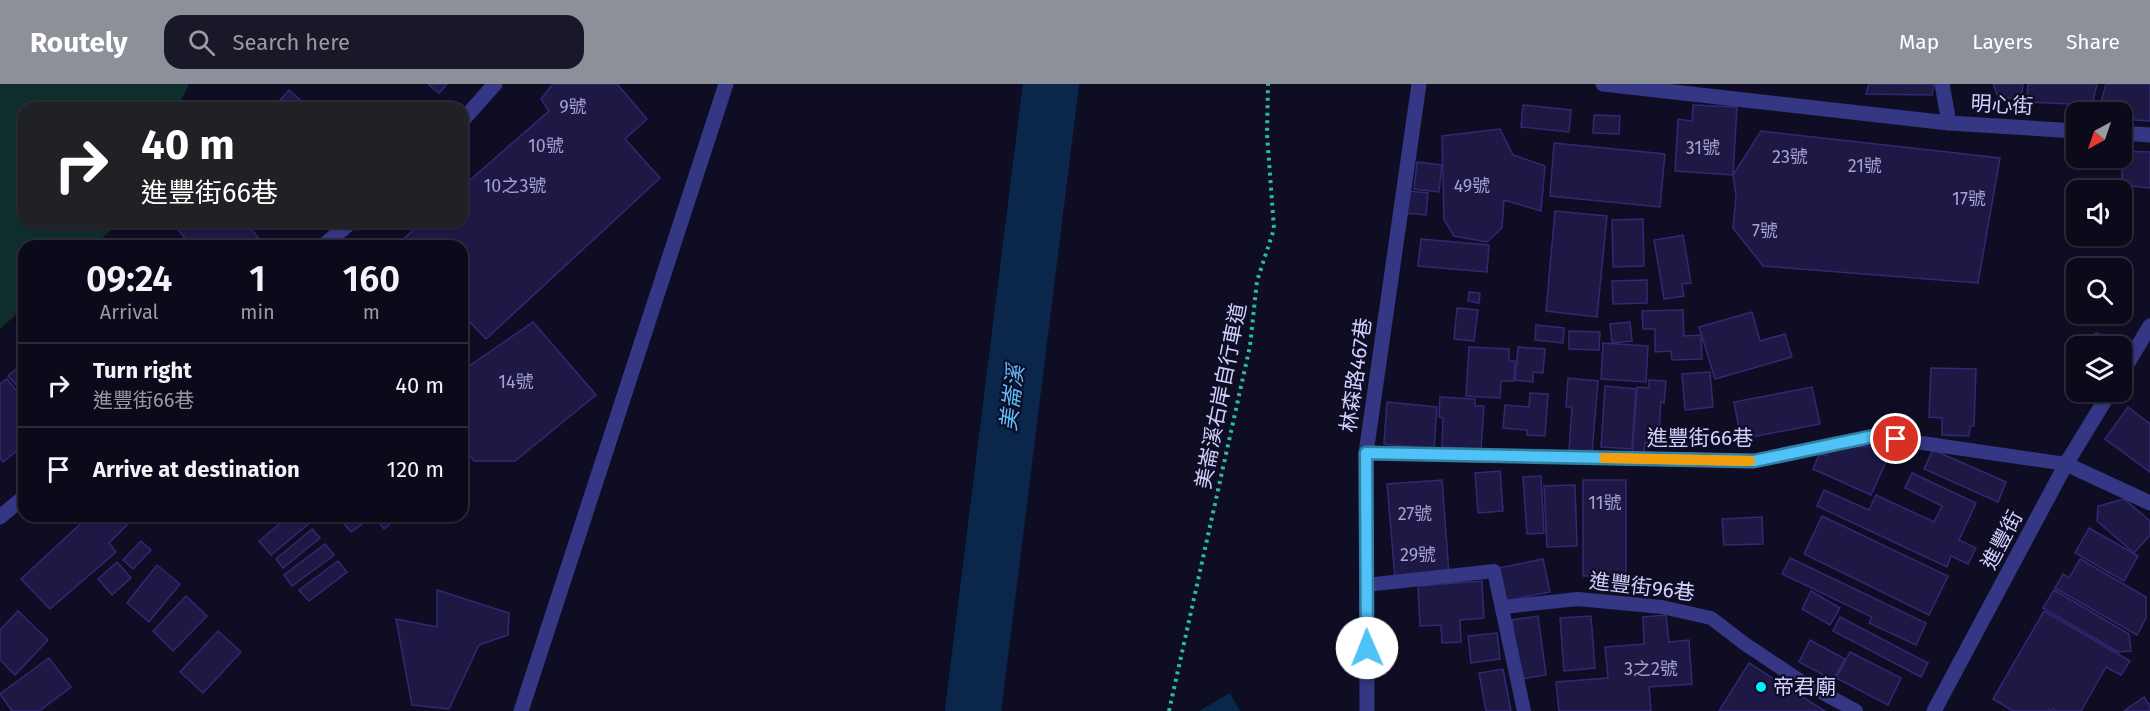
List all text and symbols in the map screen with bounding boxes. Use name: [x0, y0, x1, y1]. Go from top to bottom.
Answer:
search box: [164, 15, 584, 69]
text: Routely: [30, 26, 128, 59]
icon: search: [185, 26, 218, 59]
text: Search here: [233, 29, 350, 56]
text: Map: [1899, 29, 1939, 55]
text: Layers: [1972, 29, 2033, 55]
text: Share: [2066, 29, 2120, 55]
street label: 明心街: [1970, 90, 2034, 120]
house number: 9號: [559, 96, 587, 118]
north arrow: [2066, 102, 2132, 168]
map controls: [2066, 102, 2132, 402]
text: 40 m: [141, 120, 235, 170]
icon: right: [42, 126, 120, 204]
house number: 10號: [528, 135, 564, 157]
house number: 31號: [1686, 137, 1720, 159]
house number: 23號: [1772, 146, 1808, 168]
house number: 21號: [1848, 155, 1882, 177]
house number: 10之3號: [484, 175, 546, 197]
house number: 49號: [1454, 175, 1490, 197]
text: 進豐街66巷: [141, 177, 278, 209]
button: sound: [2066, 180, 2132, 246]
house number: 17號: [1952, 188, 1986, 210]
house number: 7號: [1752, 220, 1778, 242]
text: 09:24: [86, 257, 172, 301]
text: 1: [249, 257, 266, 301]
text: 160: [343, 257, 400, 301]
button: search: [2066, 258, 2132, 324]
text: Arrival: [100, 300, 158, 324]
text: min: [240, 300, 275, 324]
text: m: [363, 300, 380, 324]
street label: 美崙溪右岸自行車道: [1190, 301, 1252, 491]
street label: 林森路467巷: [1335, 316, 1377, 434]
button: layers: [2066, 336, 2132, 402]
text: Turn right: [93, 357, 192, 384]
water label: 美崙溪: [995, 361, 1030, 432]
icon: right: [42, 369, 75, 402]
house number: 14號: [498, 371, 534, 393]
text: 40 m: [395, 372, 444, 399]
text: 進豐街66巷: [93, 388, 194, 412]
pin: [1870, 413, 1921, 464]
icon: arrive: [1879, 422, 1912, 455]
street label: 進豐街66巷: [1647, 425, 1753, 451]
icon: arrive: [42, 453, 75, 486]
text: Arrive at destination: [93, 456, 300, 483]
text: 120 m: [387, 456, 444, 483]
house number: 11號: [1588, 492, 1622, 514]
house number: 27號: [1398, 503, 1432, 525]
street label: 進豐街: [1976, 506, 2028, 574]
house number: 29號: [1400, 544, 1436, 566]
street label: 進豐街96巷: [1588, 568, 1696, 606]
position arrow: [1335, 616, 1399, 680]
house number: 3之2號: [1624, 658, 1678, 680]
place label: 帝君廟: [1773, 674, 1836, 700]
marker: 帝君廟: [1754, 680, 1768, 694]

